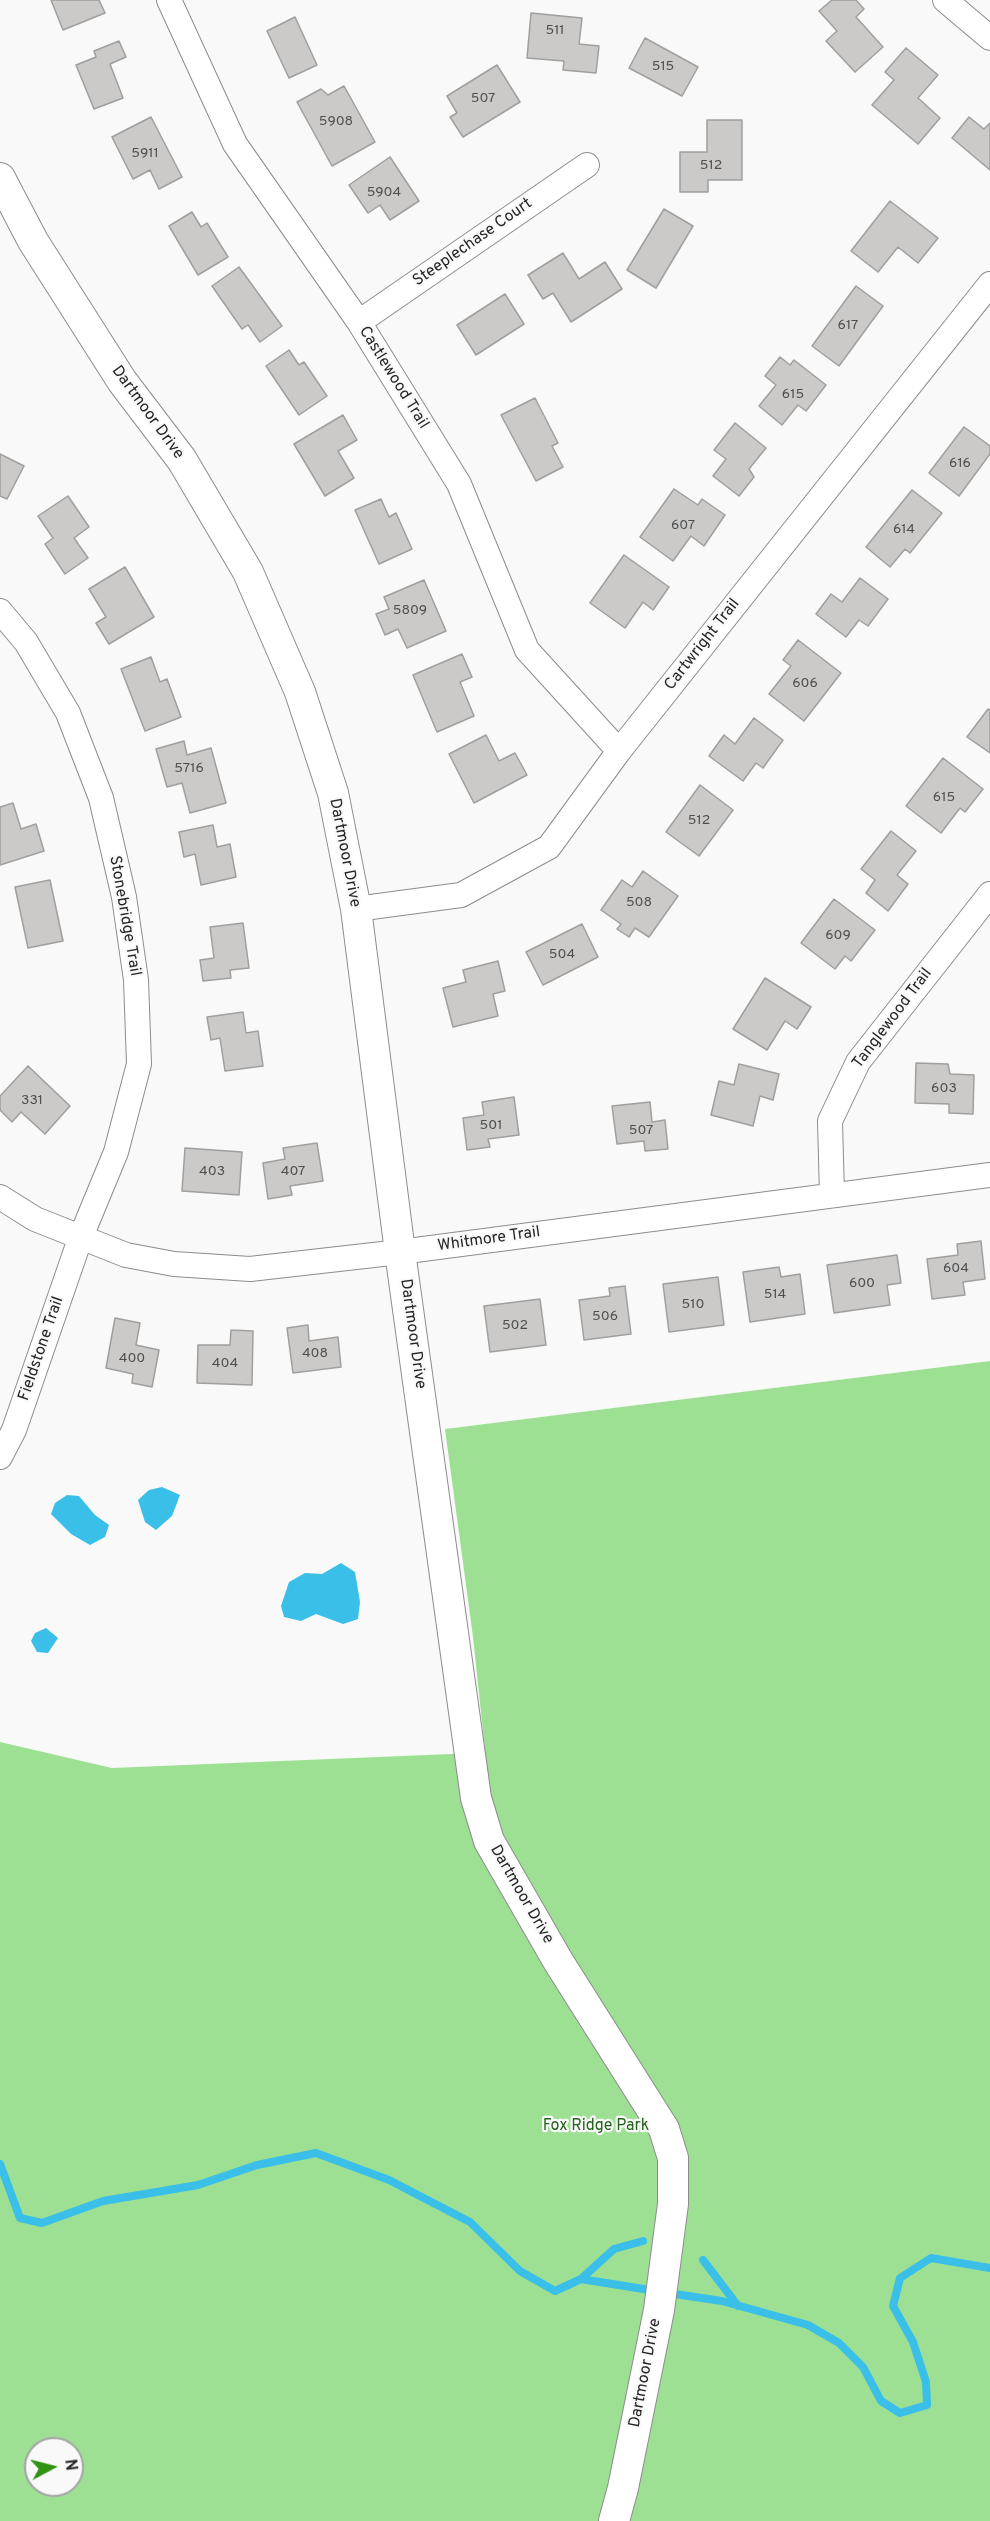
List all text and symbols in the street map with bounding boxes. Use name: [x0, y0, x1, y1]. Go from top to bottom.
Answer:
house number: 511: [545, 23, 565, 39]
house number: 515: [652, 59, 674, 75]
house number: 507: [471, 91, 495, 107]
house number: 5908: [319, 114, 353, 130]
house number: 5911: [131, 146, 159, 162]
house number: 512: [700, 158, 722, 174]
house number: 5904: [367, 185, 401, 201]
street label: Steeplechase Court: [410, 195, 536, 291]
house number: 617: [838, 318, 858, 334]
street label: Castlewood Trail: [354, 323, 432, 433]
street label: Dartmoor Drive: [107, 363, 187, 463]
house number: 615: [782, 387, 804, 403]
house number: 616: [949, 456, 971, 472]
house number: 607: [671, 518, 695, 534]
house number: 614: [893, 522, 915, 538]
street label: Cartwright Trail: [661, 595, 745, 695]
house number: 5809: [393, 603, 427, 619]
house number: 606: [792, 676, 818, 692]
house number: 5716: [174, 761, 204, 777]
house number: 615: [933, 790, 955, 806]
street label: Dartmoor Drive: [324, 797, 364, 909]
house number: 512: [688, 813, 710, 829]
street label: Stonebridge Trail: [104, 854, 144, 978]
house number: 508: [626, 895, 652, 911]
house number: 609: [825, 928, 851, 944]
house number: 504: [549, 947, 575, 963]
street label: Tanglewood Trail: [849, 965, 937, 1073]
house number: 603: [931, 1081, 957, 1097]
house number: 331: [21, 1093, 43, 1109]
house number: 501: [480, 1118, 502, 1134]
house number: 507: [629, 1123, 653, 1139]
house number: 403: [199, 1164, 225, 1180]
house number: 407: [281, 1164, 305, 1180]
street label: Whitmore Trail: [437, 1223, 541, 1257]
house number: 604: [943, 1261, 969, 1277]
house number: 600: [849, 1276, 875, 1292]
street label: Dartmoor Drive: [395, 1278, 429, 1390]
house number: 514: [764, 1287, 786, 1303]
street label: Fieldstone Trail: [15, 1294, 69, 1404]
house number: 510: [682, 1297, 704, 1313]
house number: 506: [592, 1309, 618, 1325]
house number: 502: [502, 1318, 528, 1334]
house number: 408: [302, 1346, 328, 1362]
house number: 400: [119, 1351, 145, 1367]
house number: 404: [212, 1356, 238, 1372]
street label: Dartmoor Drive: [485, 1842, 557, 1948]
park label: Fox Ridge Park: [543, 2117, 649, 2137]
street label: Dartmoor Drive: [626, 2317, 666, 2429]
north arrow: [24, 2437, 84, 2497]
text: N: [59, 2458, 81, 2472]

